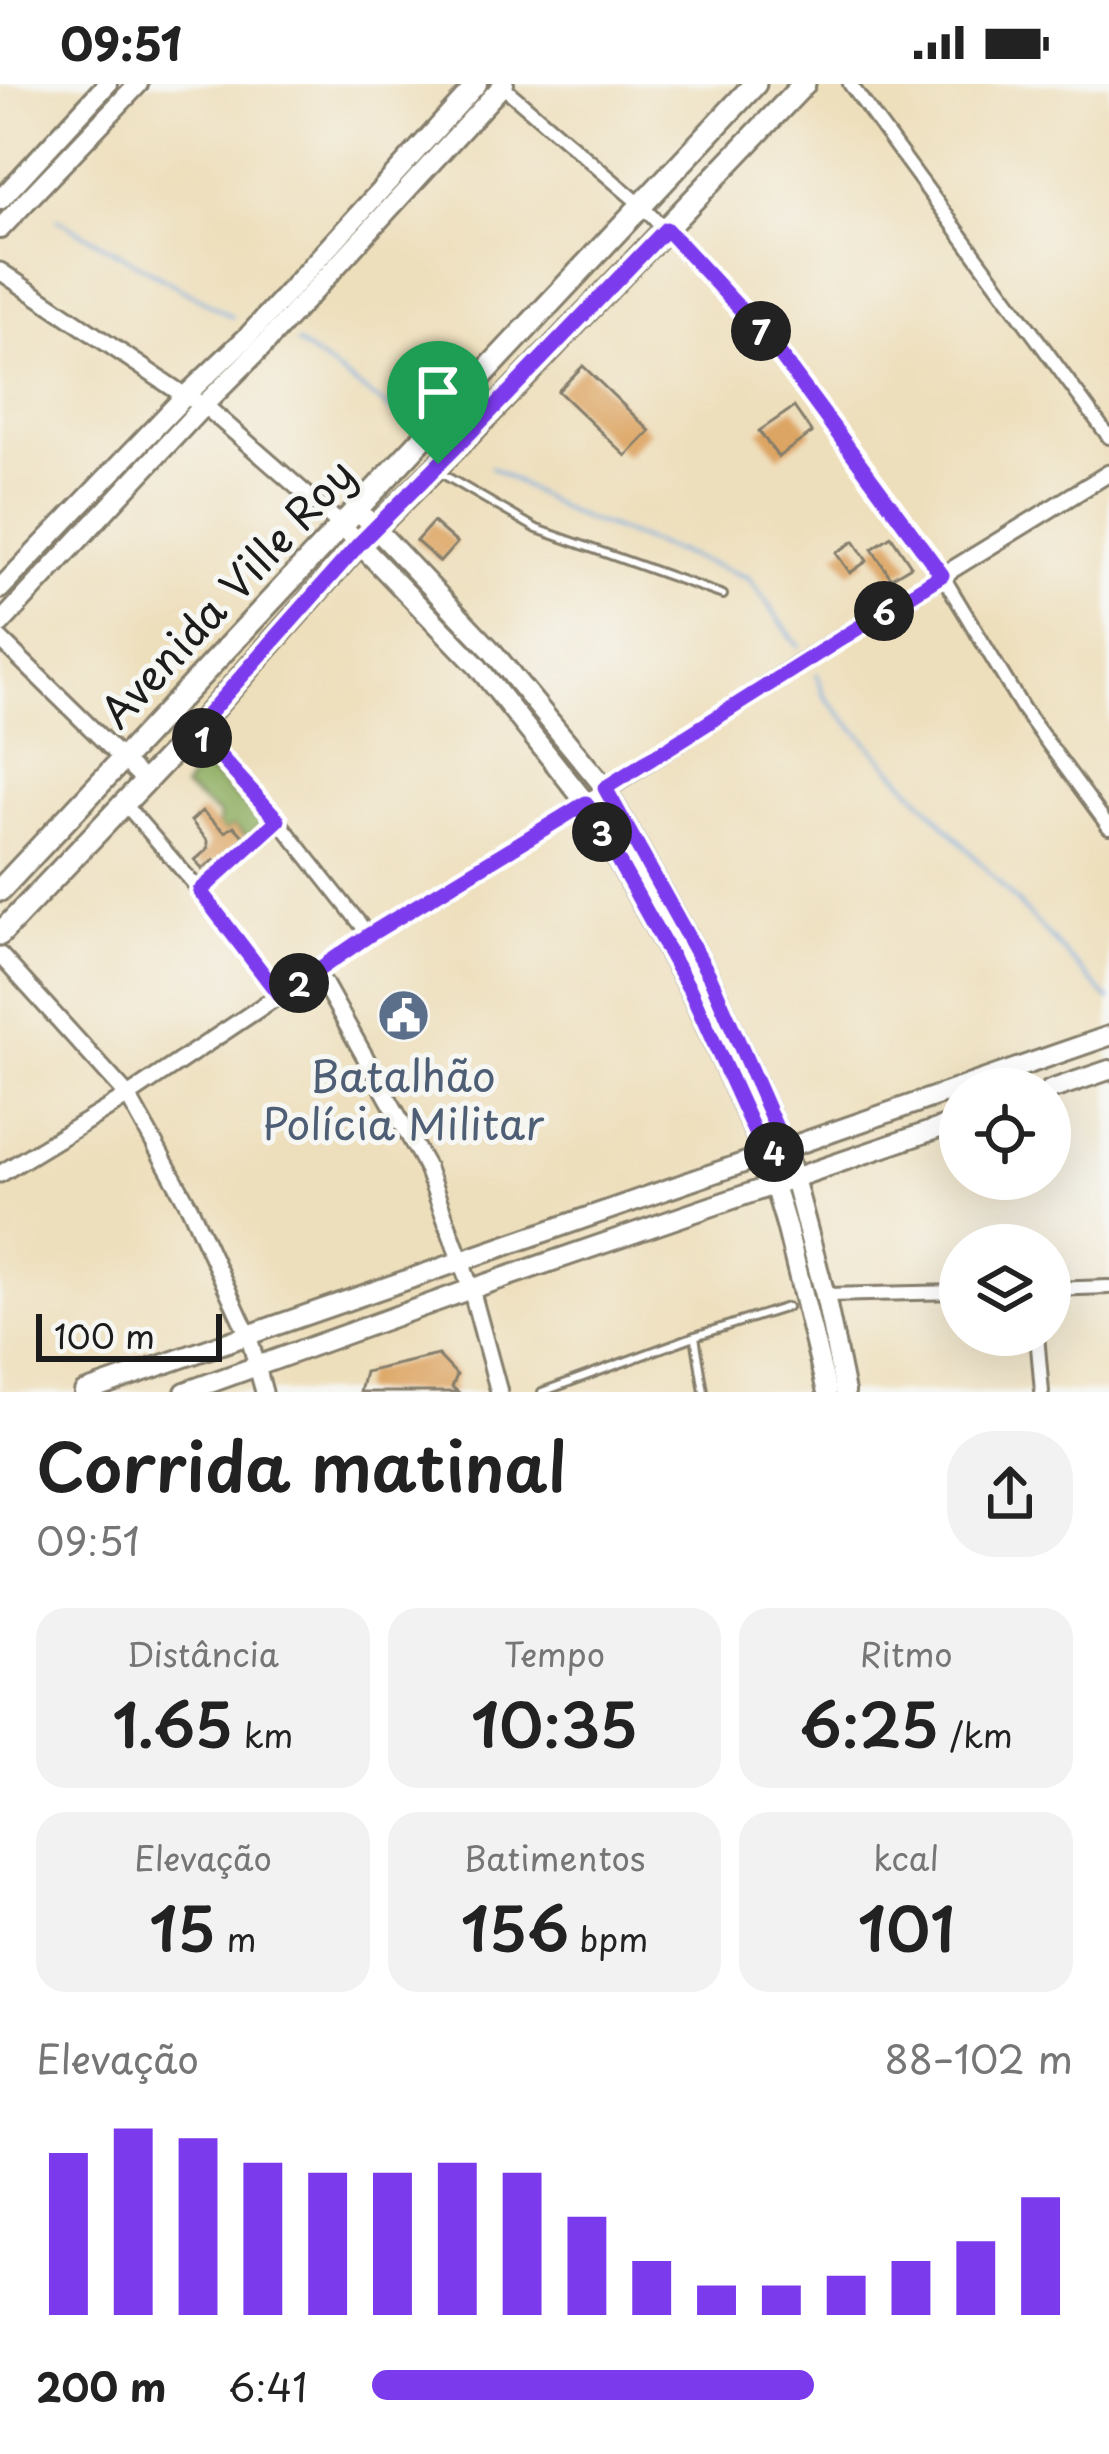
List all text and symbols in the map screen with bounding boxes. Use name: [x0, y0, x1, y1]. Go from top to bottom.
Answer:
text: 09:51: [60, 8, 182, 76]
pin: 7: [731, 301, 791, 361]
text: 7: [752, 306, 770, 356]
pin: [387, 341, 489, 464]
icon: arrive: [405, 359, 471, 425]
street label: Avenida Ville Roy: [84, 443, 368, 741]
pin: 6: [854, 581, 914, 641]
text: 6: [872, 586, 896, 636]
pin: 1: [172, 708, 232, 768]
text: 1: [194, 713, 210, 763]
pin: 3: [572, 802, 632, 862]
text: 3: [591, 807, 613, 857]
pin: 2: [269, 953, 329, 1013]
text: 2: [287, 958, 311, 1008]
public building icon: Batalhão Polícia Militar: [375, 987, 431, 1043]
place label: Batalhão Polícia Militar: [262, 1043, 544, 1154]
map controls: [939, 1068, 1071, 1356]
button: locate: [939, 1068, 1071, 1200]
pin: 4: [744, 1122, 804, 1182]
text: 4: [763, 1127, 785, 1177]
button: layers: [939, 1224, 1071, 1356]
scale bar: [36, 1308, 222, 1361]
text: 100 m: [54, 1310, 155, 1360]
text: Corrida matinal: [36, 1415, 567, 1514]
button: share: [947, 1431, 1073, 1557]
text: 09:51: [36, 1510, 140, 1569]
text: Distância: [127, 1628, 279, 1678]
text: Tempo: [504, 1628, 605, 1678]
text: Ritmo: [860, 1628, 953, 1678]
text: 1.65: [112, 1678, 233, 1768]
text: 10:35: [471, 1678, 638, 1768]
text: 6:25: [799, 1678, 939, 1768]
text: km: [233, 1709, 293, 1759]
text: /km: [939, 1709, 1013, 1759]
text: Elevação: [134, 1832, 272, 1882]
text: Batimentos: [464, 1832, 645, 1882]
text: kcal: [873, 1832, 939, 1882]
text: 15: [149, 1882, 216, 1972]
text: 156: [461, 1882, 569, 1972]
text: 101: [858, 1882, 954, 1972]
text: m: [216, 1913, 256, 1963]
text: bpm: [569, 1913, 648, 1963]
text: Elevação: [36, 2028, 199, 2087]
text: 88–102 m: [884, 2028, 1073, 2087]
text: 200 m: [36, 2356, 166, 2415]
text: 6:41: [228, 2356, 307, 2415]

